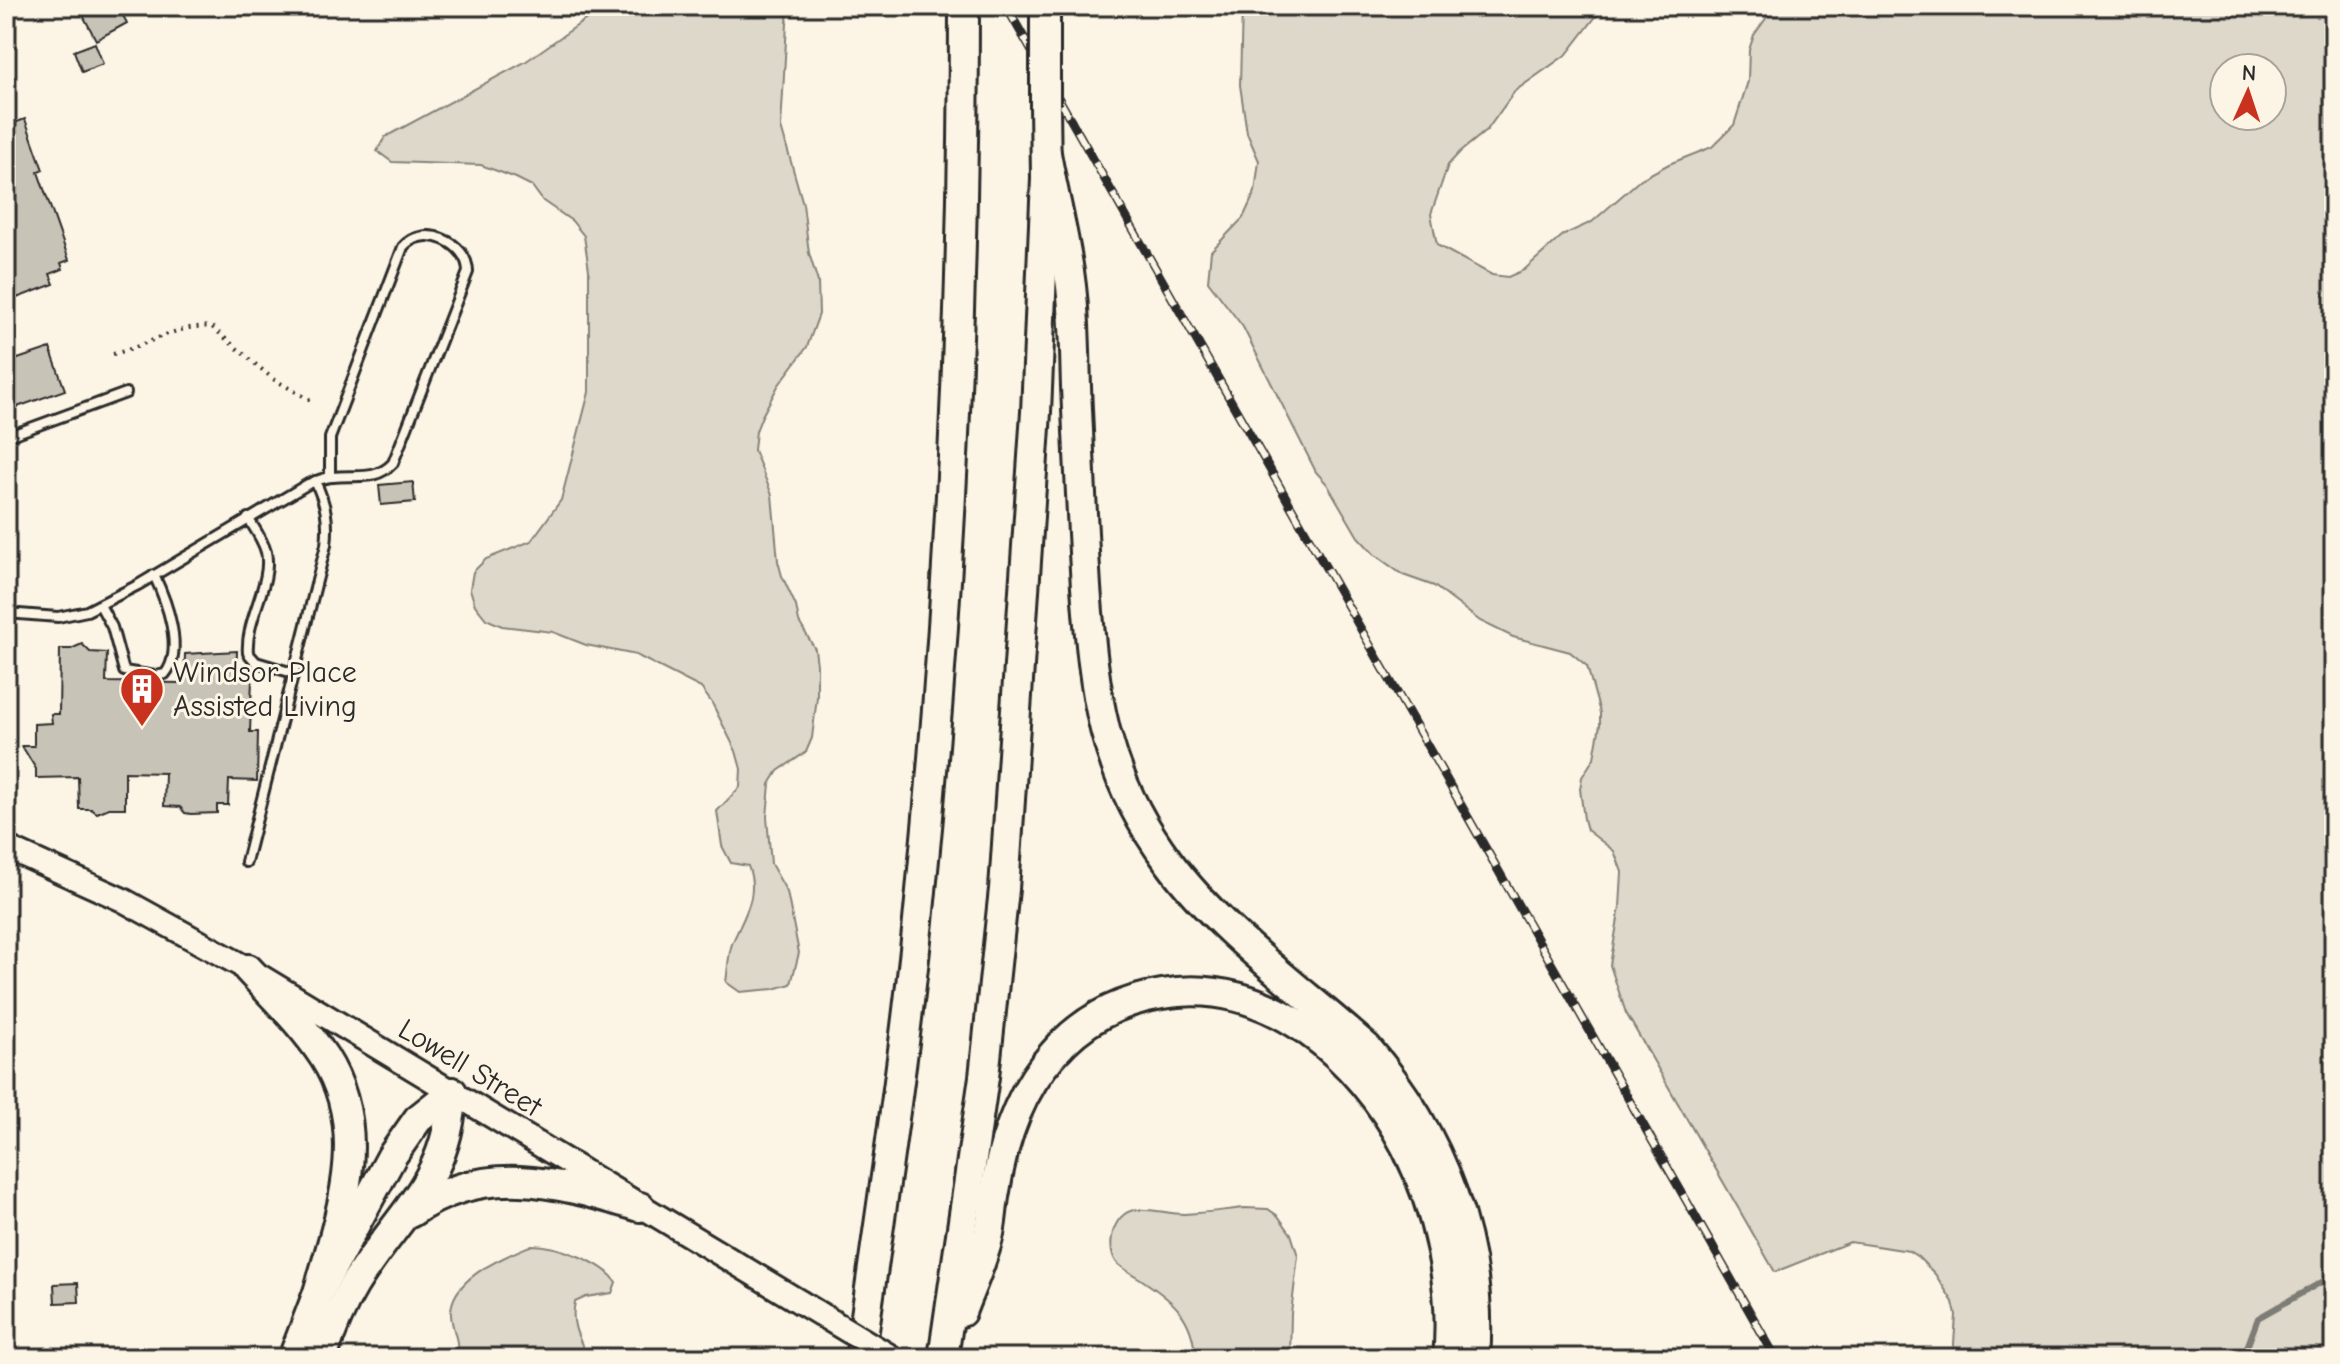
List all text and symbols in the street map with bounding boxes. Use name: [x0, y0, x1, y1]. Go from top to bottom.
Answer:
north arrow: [2208, 52, 2288, 132]
text: N: [2241, 60, 2257, 86]
place label: Windsor Place Assisted Living: [173, 655, 357, 724]
building icon: Windsor Place Assisted Living: [118, 665, 166, 728]
street label: Lowell Street: [392, 1012, 549, 1125]

